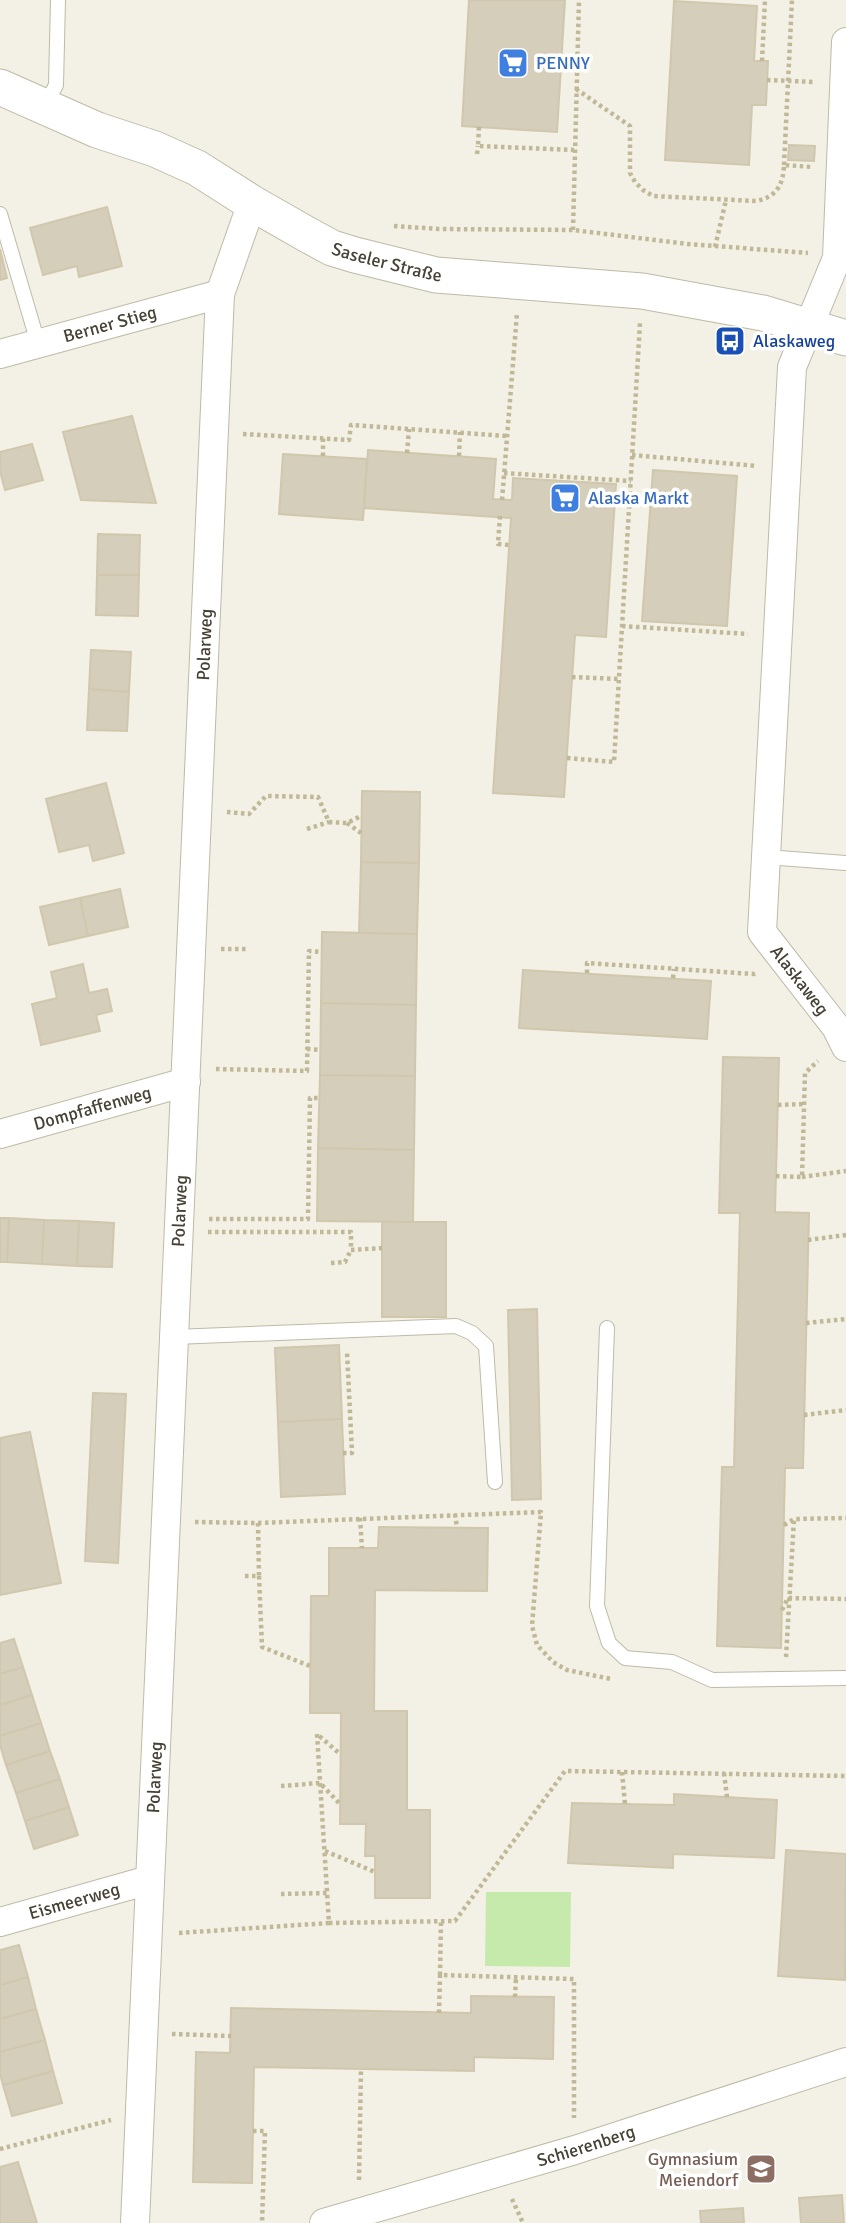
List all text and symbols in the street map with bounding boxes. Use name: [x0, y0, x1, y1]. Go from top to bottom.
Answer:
supermarket icon: PENNY: [496, 46, 530, 80]
place label: PENNY: [536, 52, 590, 74]
street label: Saseler Straße: [329, 238, 443, 286]
street label: Berner Stieg: [61, 301, 159, 347]
bus stop icon: Alaskaweg: [713, 324, 747, 358]
place label: Alaskaweg: [753, 330, 835, 352]
supermarket icon: Alaska Markt: [548, 481, 582, 515]
place label: Alaska Markt: [588, 487, 689, 509]
street label: Polarweg: [192, 608, 217, 681]
street label: Alaskaweg: [766, 941, 834, 1019]
street label: Dompfaffenweg: [31, 1081, 154, 1135]
street label: Polarweg: [167, 1175, 192, 1247]
street label: Polarweg: [142, 1741, 167, 1814]
street label: Eismeerweg: [26, 1878, 122, 1924]
street label: Schierenberg: [534, 2120, 638, 2172]
place label: Gymnasium Meiendorf: [648, 2148, 739, 2191]
school or university icon: Gymnasium Meiendorf: [744, 2152, 778, 2186]

